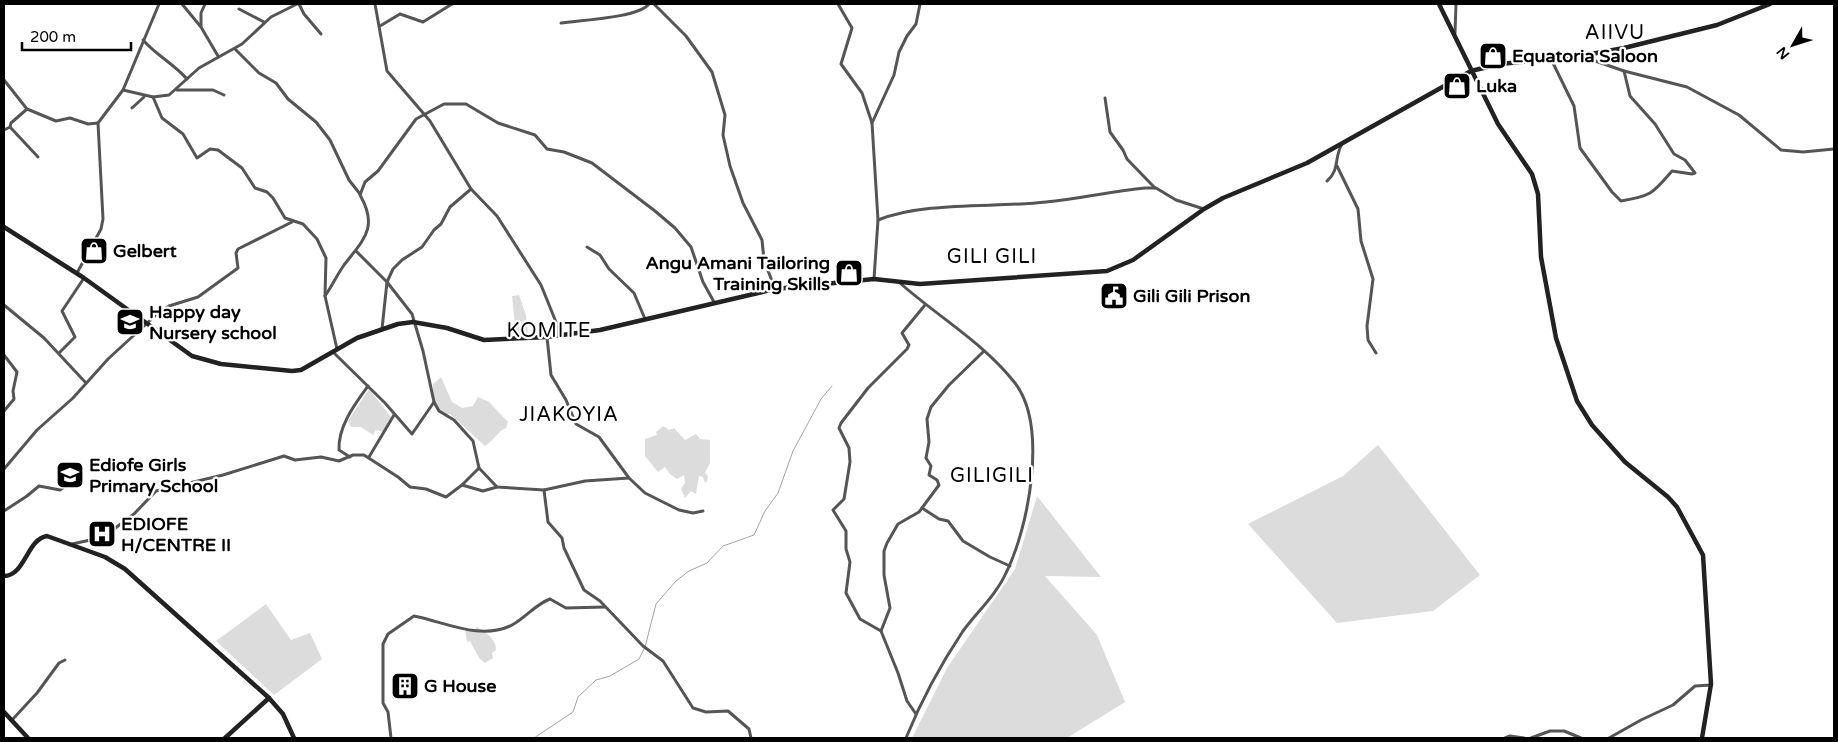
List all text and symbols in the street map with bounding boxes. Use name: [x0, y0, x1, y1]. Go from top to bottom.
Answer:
scale bar: [22, 20, 131, 52]
north arrow: [1768, 20, 1818, 70]
district label: AIIVU: [1585, 21, 1645, 45]
text: 200 m: [30, 28, 76, 46]
shop icon: Equatoria Saloon: [1478, 41, 1508, 71]
text: N: [1773, 43, 1793, 63]
place label: Equatoria Saloon: [1512, 45, 1658, 67]
shop icon: Luka: [1442, 71, 1472, 101]
place label: Luka: [1476, 75, 1517, 97]
shop icon: Gelbert: [79, 236, 109, 266]
place label: Gelbert: [113, 240, 177, 262]
district label: GILI GILI: [947, 245, 1037, 269]
place label: Angu Amani Tailoring Training Skills: [645, 252, 830, 295]
shop icon: Angu Amani Tailoring Training Skills: [834, 258, 864, 288]
public building icon: Gili Gili Prison: [1099, 281, 1129, 311]
place label: Gili Gili Prison: [1133, 285, 1250, 307]
place label: Happy day Nursery school: [149, 301, 277, 344]
school or university icon: Happy day Nursery school: [115, 307, 145, 337]
district label: KOMITE: [507, 319, 592, 343]
district label: JIAKOYIA: [519, 403, 619, 427]
place label: Ediofe Girls Primary School: [89, 454, 218, 497]
school or university icon: Ediofe Girls Primary School: [55, 460, 85, 490]
district label: GILIGILI: [950, 464, 1034, 488]
place label: EDIOFE H/CENTRE II: [121, 513, 231, 556]
hospital icon: EDIOFE H/CENTRE II: [87, 519, 117, 549]
building icon: G House: [390, 671, 420, 701]
place label: G House: [424, 675, 496, 697]

